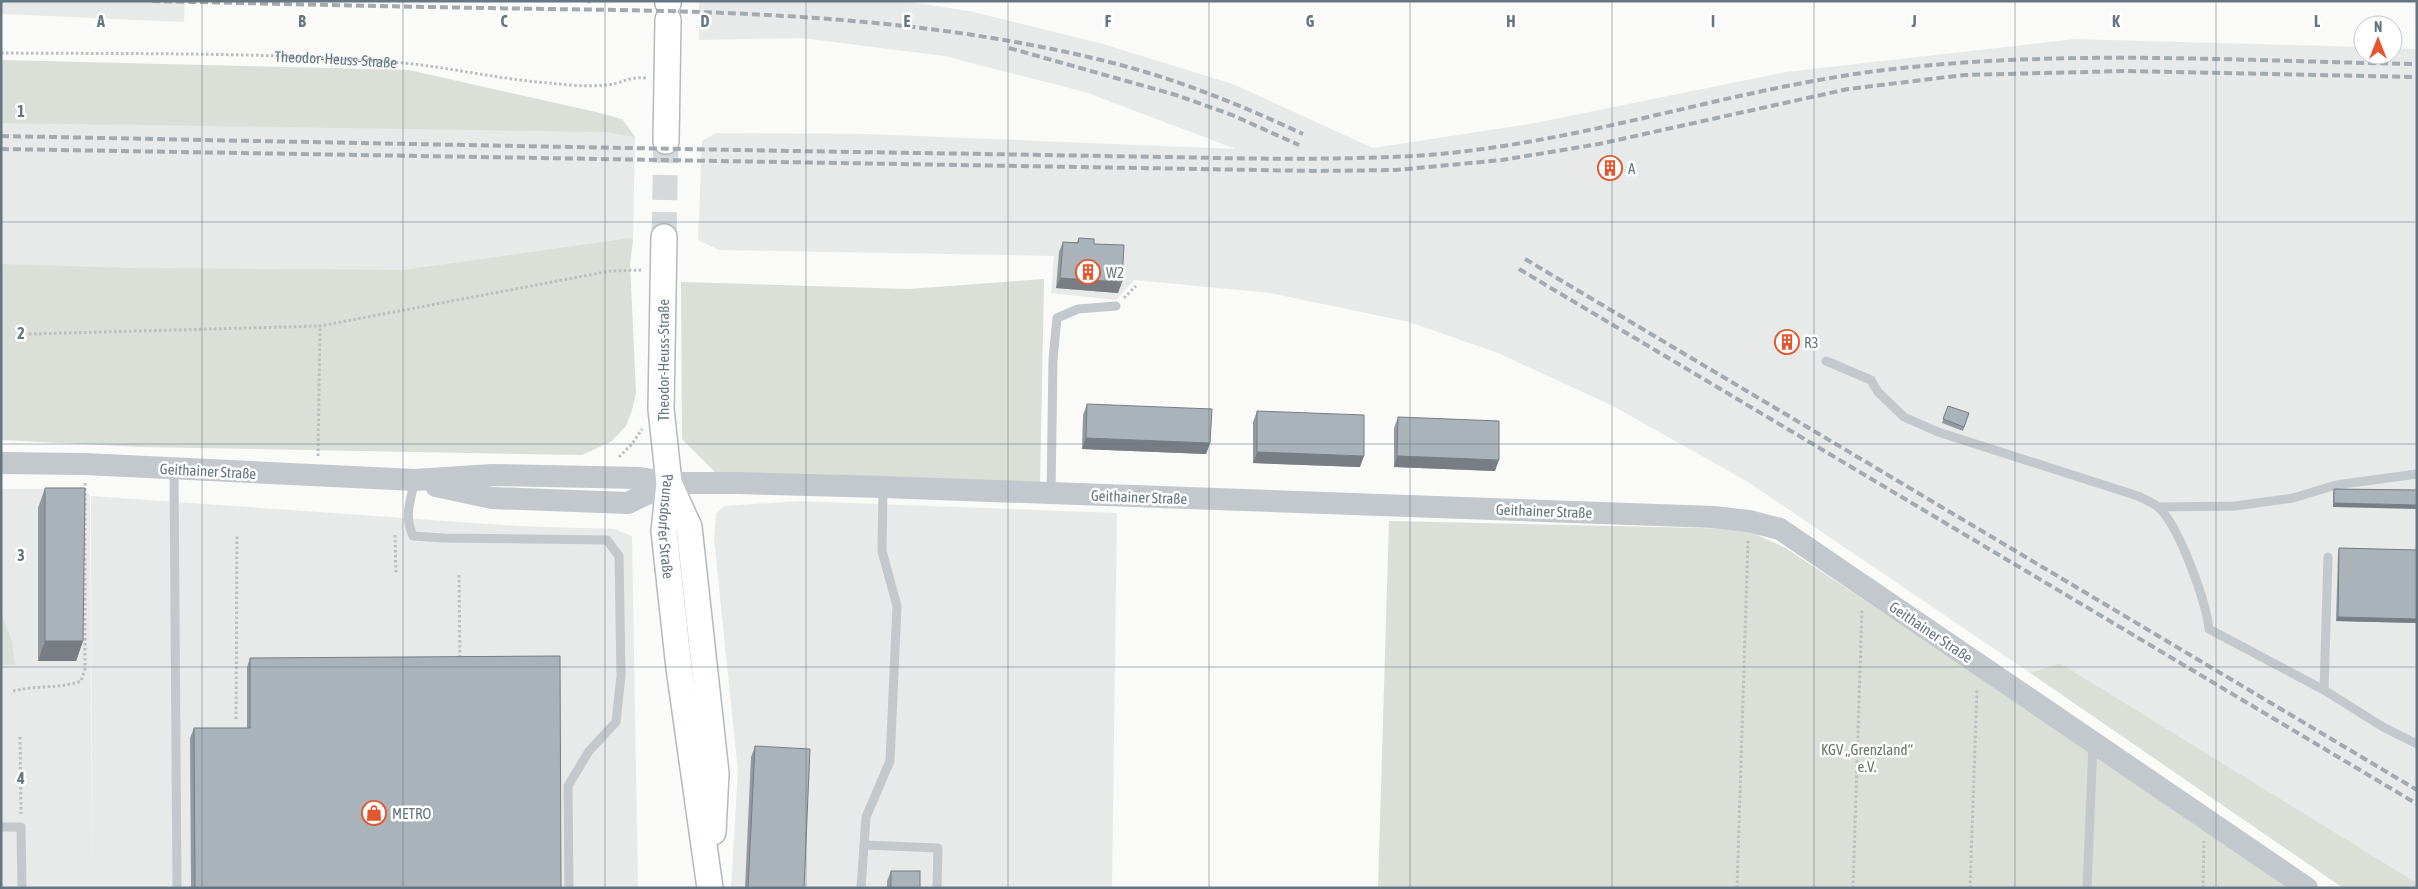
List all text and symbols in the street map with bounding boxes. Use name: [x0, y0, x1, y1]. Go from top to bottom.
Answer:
text: A: [96, 12, 105, 30]
text: B: [298, 12, 306, 30]
text: C: [500, 12, 508, 30]
text: D: [701, 12, 710, 30]
text: E: [904, 12, 911, 30]
text: F: [1105, 12, 1112, 30]
text: G: [1306, 12, 1315, 30]
text: H: [1506, 12, 1516, 30]
text: I: [1711, 12, 1715, 30]
text: J: [1910, 12, 1917, 30]
text: K: [2112, 12, 2120, 30]
text: L: [2314, 12, 2321, 30]
north arrow: [2353, 15, 2403, 65]
text: N: [2374, 19, 2382, 35]
street label: Theodor-Heuss-Straße: [274, 47, 398, 71]
text: 1: [17, 102, 25, 120]
building icon: A: [1597, 155, 1623, 181]
place label: A: [1628, 160, 1636, 177]
building icon: W2: [1075, 259, 1101, 285]
place label: W2: [1106, 264, 1124, 281]
street label: Theodor-Heuss-Straße: [655, 299, 672, 421]
text: 2: [17, 324, 25, 342]
building icon: R3: [1774, 329, 1800, 355]
place label: R3: [1804, 334, 1819, 351]
street label: Geithainer Straße: [159, 460, 257, 482]
street label: Paunsdorfer Straße: [655, 473, 678, 580]
street label: Geithainer Straße: [1091, 487, 1188, 507]
street label: Geithainer Straße: [1496, 501, 1593, 521]
text: 3: [17, 546, 25, 564]
street label: Geithainer Straße: [1886, 598, 1976, 666]
park label: KGV „Grenzland“ e.V.: [1821, 741, 1913, 775]
text: 4: [16, 769, 25, 787]
shop icon: METRO: [361, 800, 387, 826]
place label: METRO: [392, 805, 431, 822]

